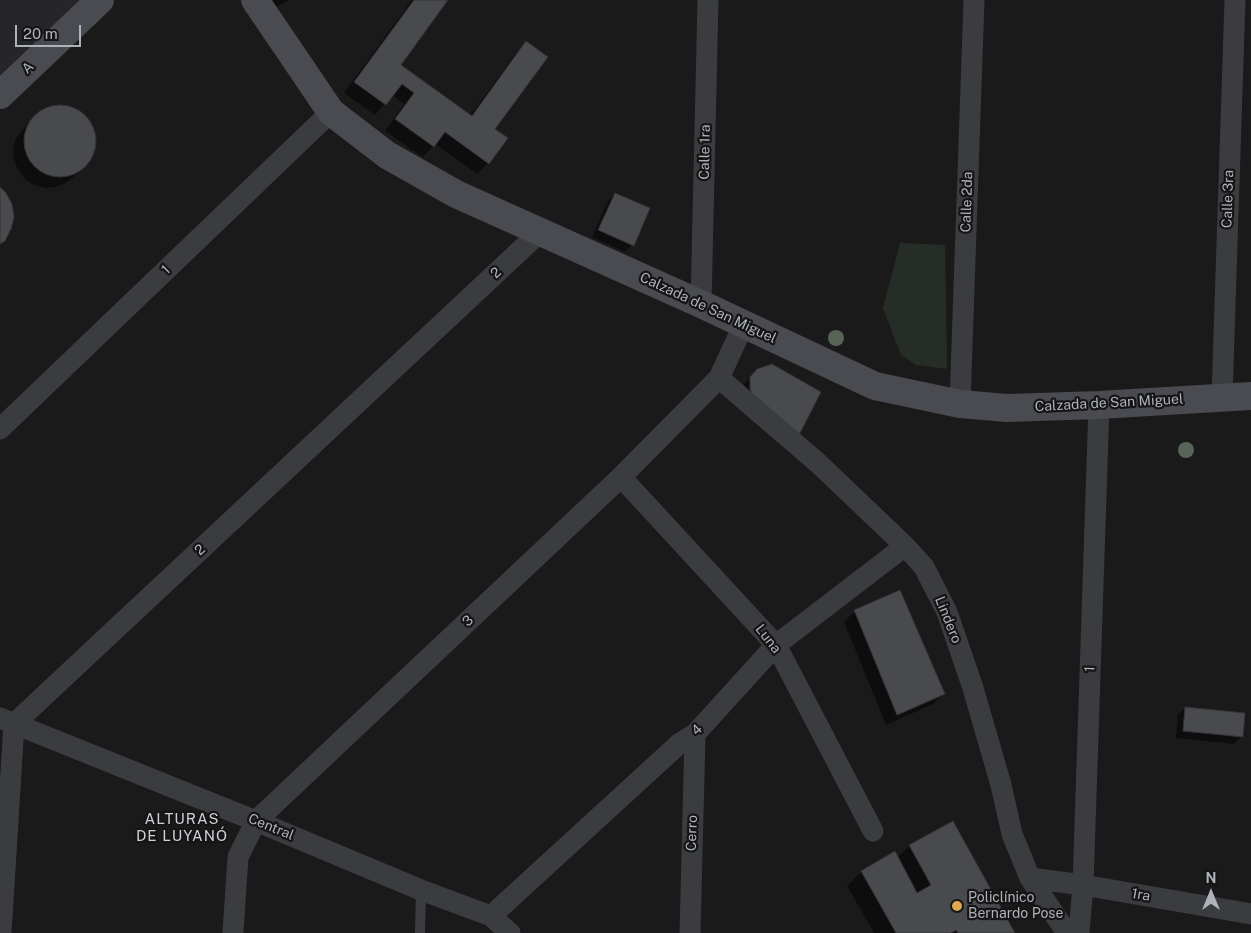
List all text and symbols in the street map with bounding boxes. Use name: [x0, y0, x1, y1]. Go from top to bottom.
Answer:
scale bar: [18, 15, 84, 47]
text: 20 m: [23, 25, 58, 42]
street label: A: [19, 58, 37, 78]
street label: Calle 1ra: [696, 124, 714, 180]
street label: Calle 3ra: [1219, 170, 1237, 228]
street label: Calle 2da: [958, 171, 976, 233]
street label: 1: [158, 262, 174, 278]
street label: 2: [487, 264, 505, 282]
street label: Calzada de San Miguel: [637, 269, 779, 347]
street label: Calzada de San Miguel: [1034, 391, 1184, 415]
street label: 2: [191, 541, 209, 559]
street label: Lindero: [931, 594, 965, 646]
street label: 3: [459, 612, 477, 630]
street label: Luna: [751, 621, 785, 657]
street label: 1: [1082, 666, 1098, 672]
street label: 4: [688, 721, 706, 739]
district label: ALTURAS DE LUYANÓ: [135, 810, 229, 845]
street label: Central: [246, 810, 296, 844]
street label: Cerro: [683, 815, 701, 851]
north arrow: [1186, 868, 1236, 918]
text: N: [1206, 870, 1216, 886]
street label: 1ra: [1130, 885, 1152, 905]
place label: Policlínico Bernardo Pose: [968, 890, 1063, 922]
marker: Policlínico Bernardo Pose: [950, 899, 964, 913]

